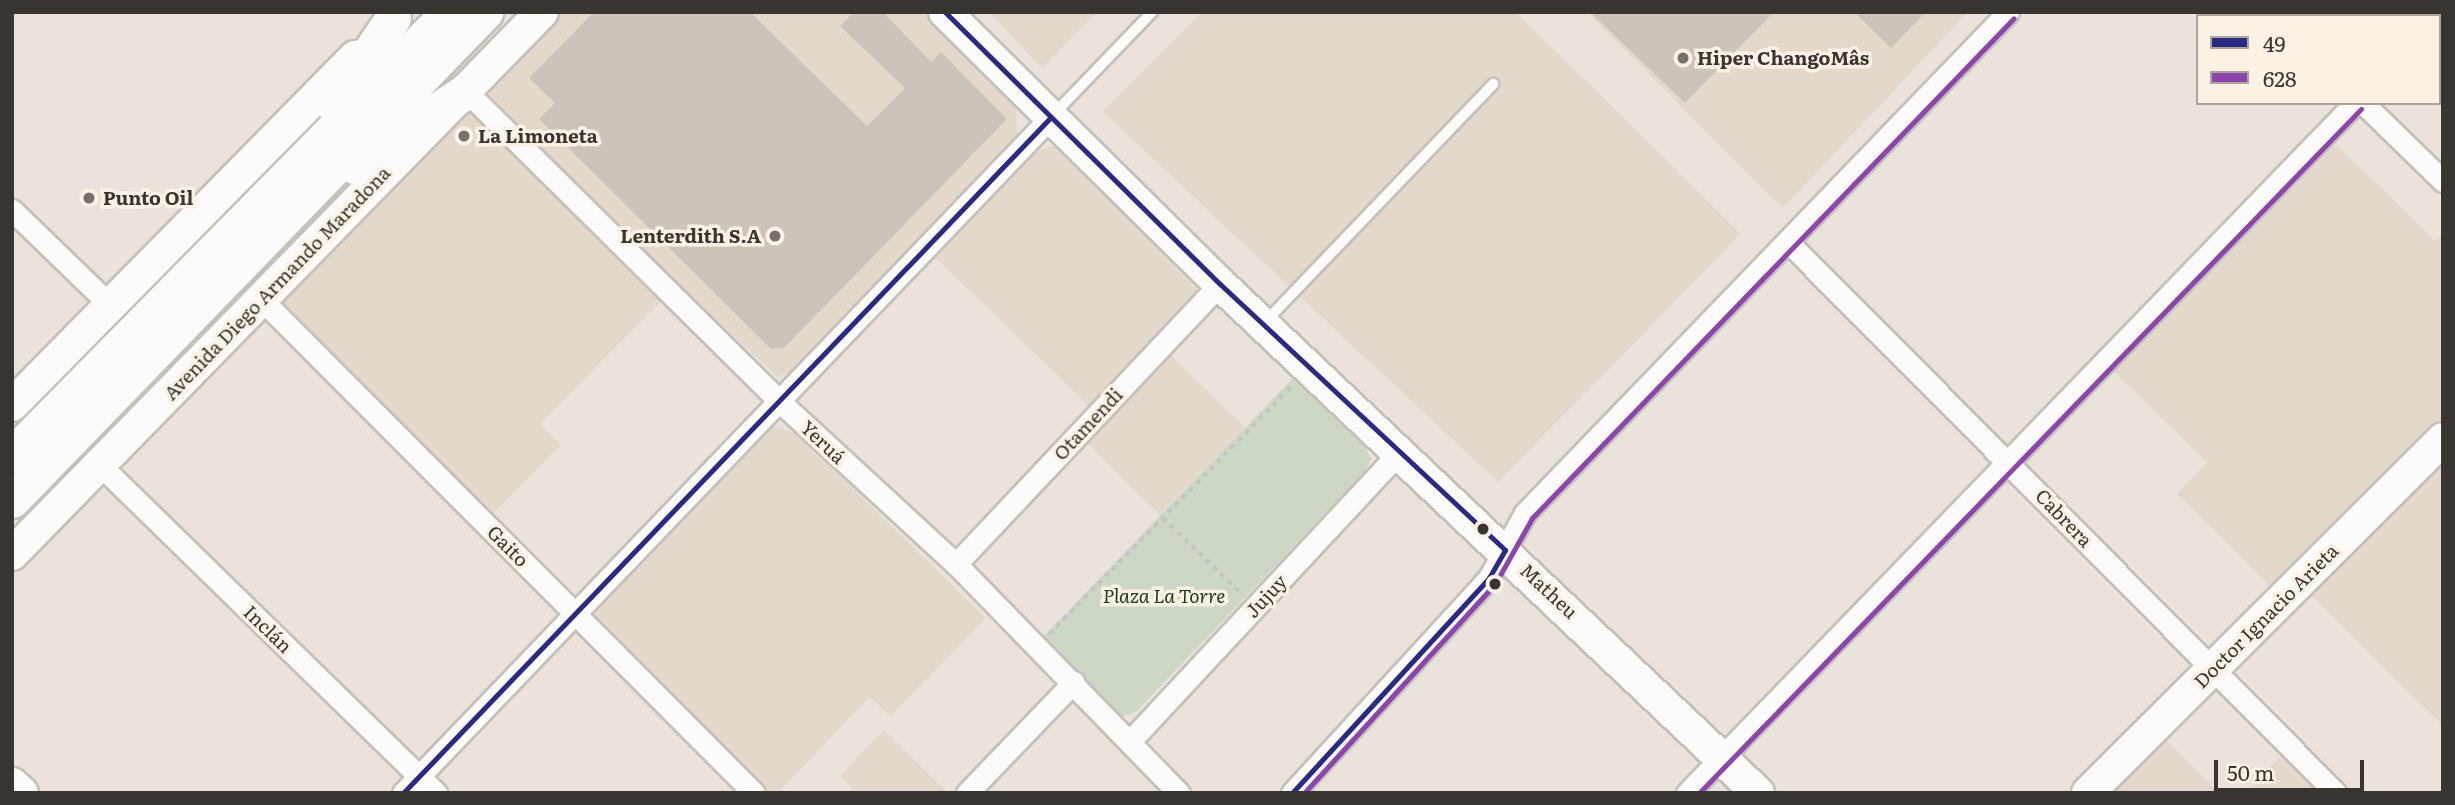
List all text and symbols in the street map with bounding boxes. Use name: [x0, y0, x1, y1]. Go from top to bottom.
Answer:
legend: [2196, 14, 2441, 105]
text: 49: [2263, 27, 2286, 58]
place label: Hiper ChangoMâs: [1697, 47, 1869, 69]
marker: Hiper ChangoMâs: [1675, 50, 1691, 66]
text: 628: [2263, 62, 2297, 93]
place label: La Limoneta: [478, 125, 598, 147]
marker: La Limoneta: [456, 128, 472, 144]
street label: Avenida Diego Armando Maradona: [159, 161, 395, 405]
place label: Punto Oil: [103, 187, 193, 209]
marker: Punto Oil: [81, 190, 97, 206]
place label: Lenterdith S.A: [620, 225, 761, 247]
marker: Lenterdith S.A: [767, 228, 783, 244]
street label: Otamendi: [1049, 383, 1127, 465]
street label: Yeruá: [796, 416, 850, 468]
street label: Cabrera: [2031, 484, 2097, 552]
street label: Gaito: [483, 521, 533, 571]
unlabelled marker: [1476, 522, 1490, 536]
street label: Doctor Ignacio Arieta: [2189, 539, 2343, 693]
street label: Matheu: [1516, 559, 1582, 623]
street label: Jujuy: [1241, 570, 1291, 622]
unlabelled marker: [1488, 577, 1502, 591]
park label: Plaza La Torre: [1103, 585, 1225, 607]
street label: Inclán: [239, 600, 297, 658]
scale bar: [2217, 746, 2368, 790]
text: 50 m: [2227, 756, 2274, 787]

